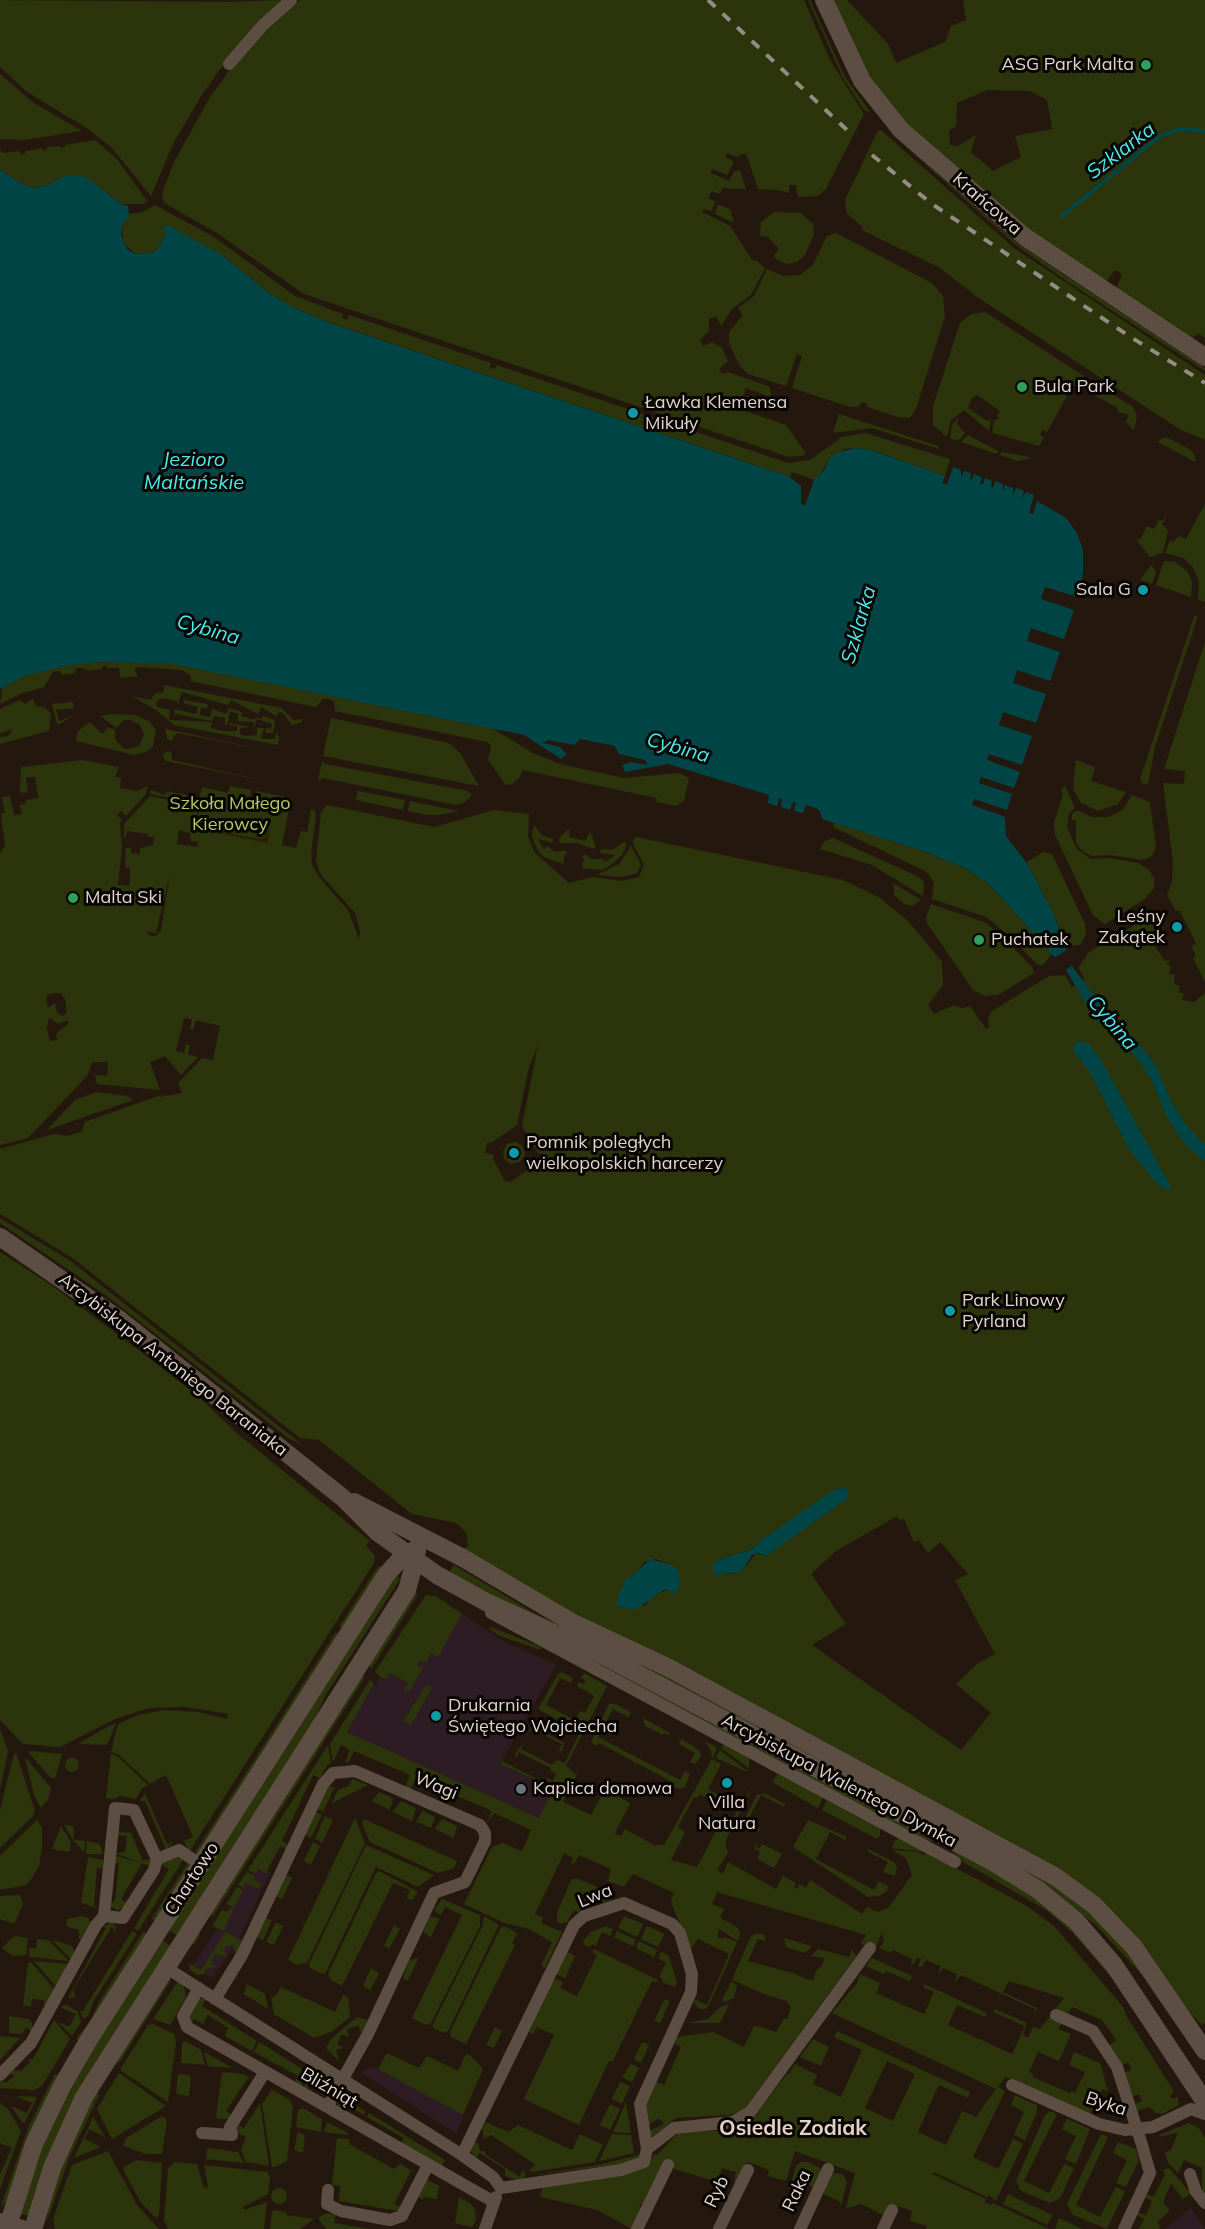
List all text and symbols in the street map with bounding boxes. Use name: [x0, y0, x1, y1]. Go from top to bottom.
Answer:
place label: ASG Park Malta: [1002, 54, 1134, 76]
marker: ASG Park Malta: [1139, 58, 1153, 72]
water label: Szklarka: [1082, 118, 1160, 184]
street label: Krańcowa: [948, 168, 1026, 240]
place label: Bula Park: [1034, 376, 1114, 398]
marker: Bula Park: [1015, 380, 1029, 394]
place label: Ławka Klemensa Mikuły: [645, 392, 787, 434]
marker: Ławka Klemensa Mikuły: [626, 406, 640, 420]
water label: Jezioro Maltańskie: [144, 448, 244, 495]
place label: Sala G: [1076, 579, 1131, 601]
marker: Sala G: [1136, 583, 1150, 597]
water label: Szklarka: [837, 584, 881, 666]
water label: Cybina: [174, 610, 242, 650]
water label: Cybina: [644, 728, 712, 768]
park label: Szkoła Małego Kierowcy: [169, 793, 291, 836]
place label: Malta Ski: [85, 887, 162, 909]
marker: Malta Ski: [66, 891, 80, 905]
place label: Leśny Zakątek: [1098, 906, 1165, 948]
marker: Leśny Zakątek: [1170, 920, 1184, 934]
place label: Puchatek: [991, 929, 1069, 951]
marker: Puchatek: [972, 933, 986, 947]
water label: Cybina: [1082, 991, 1142, 1055]
place label: Pomnik poległych wielkopolskich harcerzy: [526, 1132, 723, 1174]
marker: Pomnik poległych wielkopolskich harcerzy: [507, 1146, 521, 1160]
street label: Arcybiskupa Antoniego Baraniaka: [54, 1269, 292, 1461]
place label: Park Linowy Pyrland: [962, 1290, 1065, 1332]
marker: Park Linowy Pyrland: [943, 1304, 957, 1318]
place label: Drukarnia Świętego Wojciecha: [448, 1695, 617, 1738]
marker: Drukarnia Świętego Wojciecha: [429, 1709, 443, 1723]
street label: Arcybiskupa Walentego Dymka: [718, 1710, 960, 1852]
street label: Wagi: [411, 1767, 461, 1805]
marker: Villa Natura: [720, 1776, 734, 1790]
place label: Kaplica domowa: [533, 1778, 672, 1800]
marker: Kaplica domowa: [514, 1782, 528, 1796]
place label: Villa Natura: [698, 1792, 756, 1834]
street label: Chartowo: [160, 1838, 224, 1920]
street label: Lwa: [575, 1879, 615, 1913]
street label: Bliźniąt: [297, 2063, 361, 2113]
street label: Byka: [1083, 2087, 1129, 2121]
district label: Osiedle Zodiak: [719, 2116, 867, 2142]
street label: Raka: [778, 2167, 816, 2215]
street label: Ryb: [700, 2173, 734, 2211]

